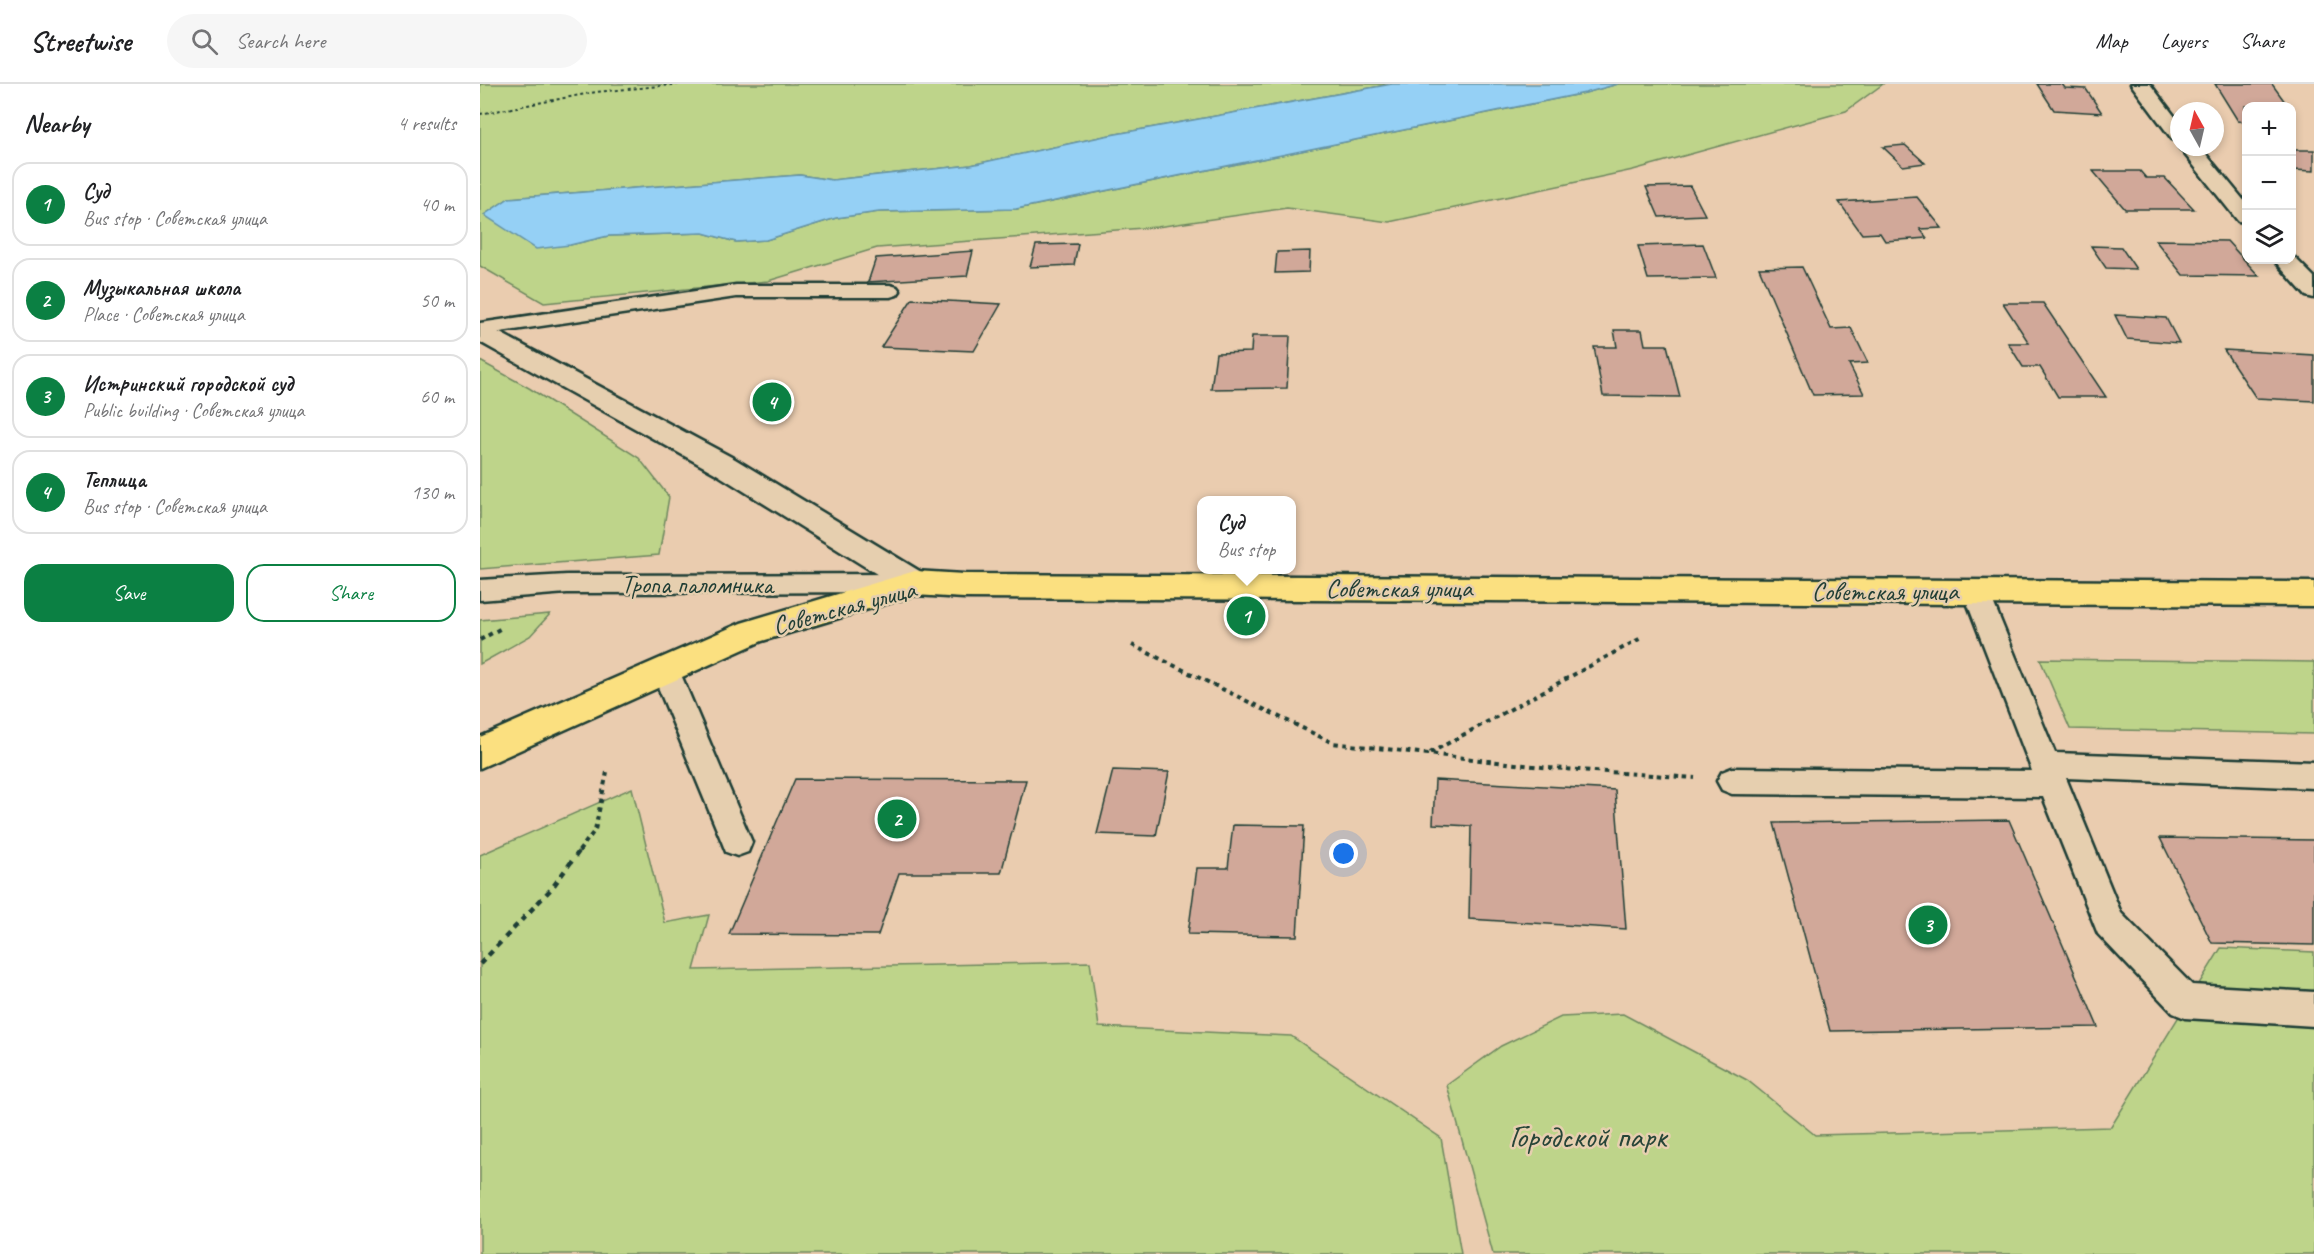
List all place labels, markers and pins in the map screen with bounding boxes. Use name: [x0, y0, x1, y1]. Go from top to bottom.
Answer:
pin: 4: [752, 380, 792, 424]
pin: 1: [1226, 594, 1266, 638]
pin: 2: [878, 796, 916, 842]
pin: 3: [1908, 902, 1948, 948]

